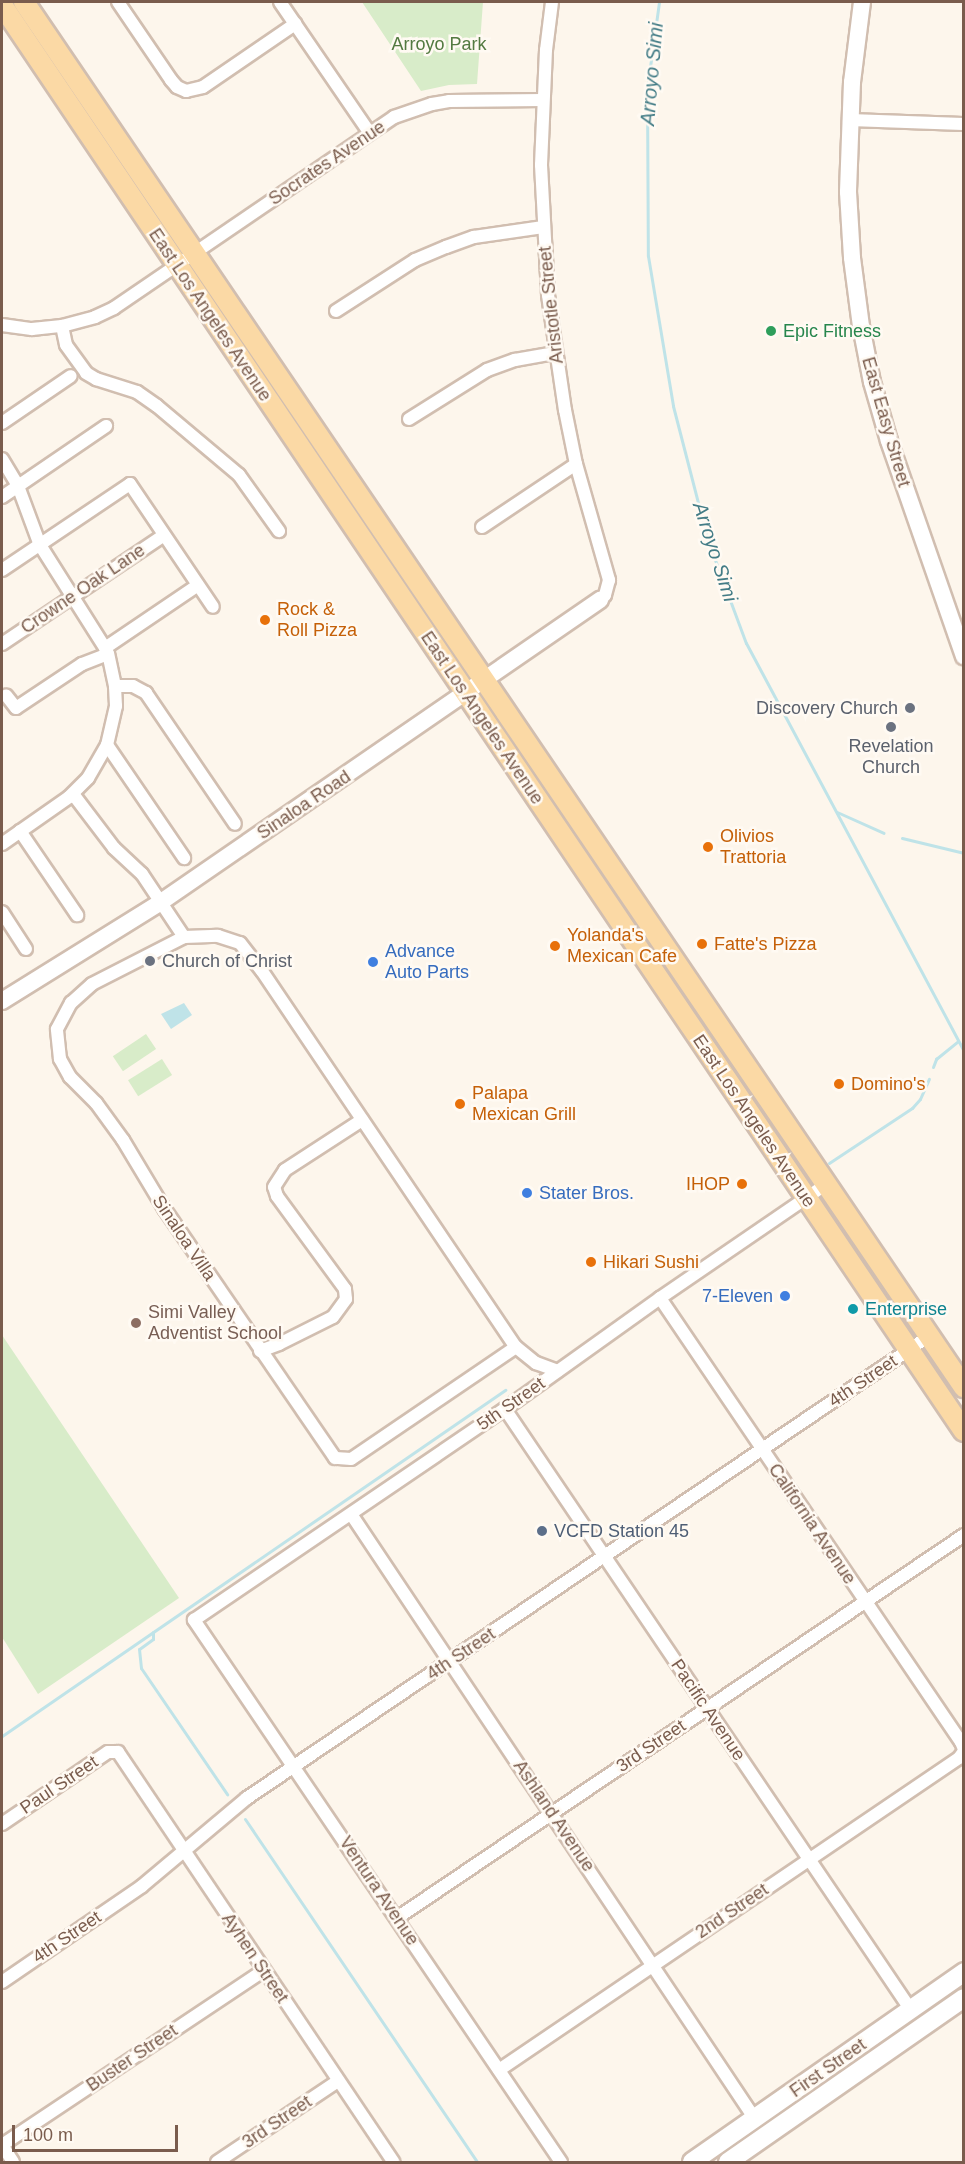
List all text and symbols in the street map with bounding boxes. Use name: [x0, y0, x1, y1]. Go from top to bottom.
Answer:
water label: Arroyo Simi: [636, 21, 668, 127]
park label: Arroyo Park: [391, 33, 487, 55]
street label: Socrates Avenue: [264, 116, 390, 210]
street label: East Los Angeles Avenue: [144, 224, 276, 406]
street label: Aristotle Street: [534, 245, 568, 365]
place label: Epic Fitness: [783, 320, 881, 342]
marker: Epic Fitness: [764, 324, 778, 338]
street label: East Easy Street: [857, 355, 915, 489]
water label: Arroyo Simi: [688, 499, 742, 605]
street label: Crowne Oak Lane: [17, 539, 149, 639]
place label: Rock & Roll Pizza: [277, 599, 357, 642]
marker: Rock & Roll Pizza: [258, 613, 272, 627]
street label: East Los Angeles Avenue: [416, 627, 548, 809]
place label: Discovery Church: [756, 697, 898, 719]
marker: Discovery Church: [903, 701, 917, 715]
marker: Revelation Church: [884, 720, 898, 734]
place label: Revelation Church: [848, 736, 934, 778]
street label: Sinaloa Road: [253, 766, 355, 844]
place label: Olivios Trattoria: [720, 826, 786, 868]
marker: Olivios Trattoria: [701, 840, 715, 854]
place label: Yolanda's Mexican Cafe: [567, 925, 677, 968]
place label: Fatte's Pizza: [714, 933, 816, 955]
marker: Fatte's Pizza: [695, 937, 709, 951]
marker: Yolanda's Mexican Cafe: [548, 939, 562, 953]
place label: Advance Auto Parts: [385, 941, 469, 984]
place label: Church of Christ: [162, 950, 292, 972]
marker: Church of Christ: [143, 954, 157, 968]
marker: Advance Auto Parts: [366, 955, 380, 969]
street label: East Los Angeles Avenue: [688, 1030, 820, 1212]
place label: Domino's: [851, 1073, 925, 1095]
marker: Domino's: [832, 1077, 846, 1091]
place label: Palapa Mexican Grill: [472, 1083, 576, 1126]
marker: Palapa Mexican Grill: [453, 1097, 467, 1111]
place label: IHOP: [686, 1173, 730, 1195]
marker: IHOP: [735, 1177, 749, 1191]
place label: Stater Bros.: [539, 1182, 634, 1204]
marker: Stater Bros.: [520, 1186, 534, 1200]
street label: Sinaloa Villa: [147, 1191, 221, 1285]
place label: Hikari Sushi: [603, 1251, 699, 1273]
marker: Hikari Sushi: [584, 1255, 598, 1269]
place label: 7-Eleven: [702, 1285, 773, 1307]
marker: 7-Eleven: [778, 1289, 792, 1303]
place label: Enterprise: [865, 1298, 947, 1320]
place label: Simi Valley Adventist School: [148, 1302, 282, 1344]
marker: Enterprise: [846, 1302, 860, 1316]
marker: Simi Valley Adventist School: [129, 1316, 143, 1330]
street label: 4th Street: [825, 1350, 901, 1412]
street label: 5th Street: [473, 1373, 549, 1435]
street label: California Avenue: [763, 1459, 861, 1589]
place label: VCFD Station 45: [554, 1520, 689, 1542]
marker: VCFD Station 45: [535, 1524, 549, 1538]
street label: 4th Street: [423, 1623, 499, 1685]
street label: Pacific Avenue: [666, 1655, 750, 1765]
street label: 3rd Street: [612, 1715, 690, 1777]
street label: Paul Street: [16, 1751, 102, 1819]
street label: Ashland Avenue: [508, 1756, 600, 1876]
street label: Ventura Avenue: [334, 1832, 424, 1950]
street label: 2nd Street: [692, 1879, 772, 1943]
street label: 4th Street: [29, 1906, 105, 1968]
street label: Ayhen Street: [217, 1909, 293, 2007]
street label: Buster Street: [82, 2020, 182, 2096]
street label: First Street: [786, 2034, 870, 2102]
street label: 3rd Street: [238, 2091, 316, 2153]
scale bar: [15, 2113, 182, 2151]
text: 100 m: [23, 2125, 73, 2145]

